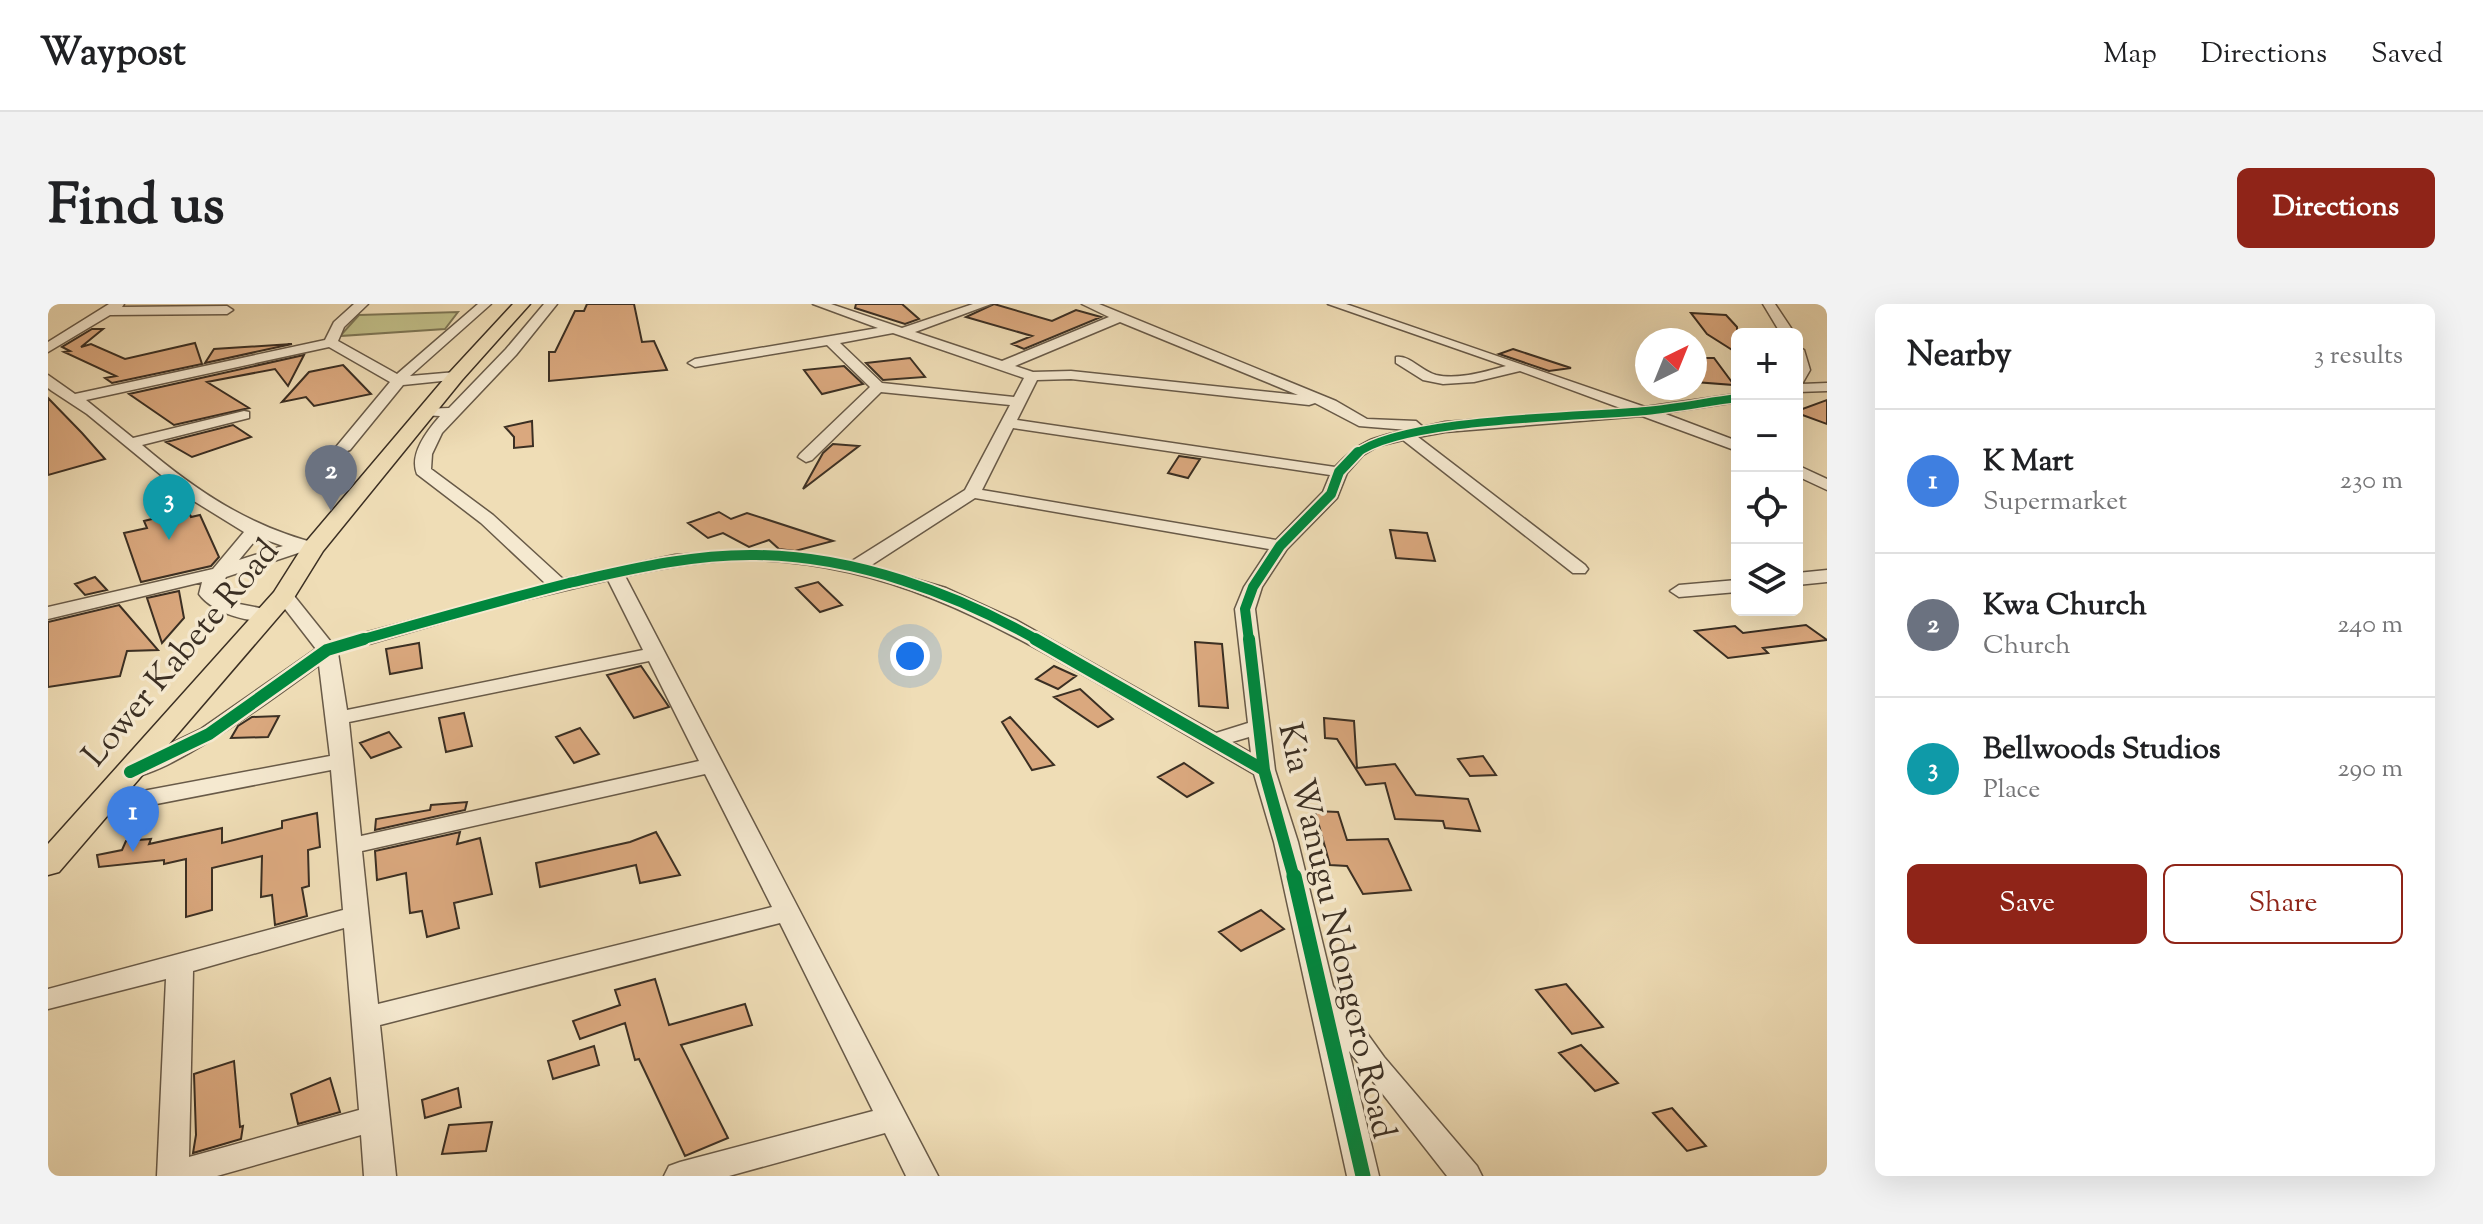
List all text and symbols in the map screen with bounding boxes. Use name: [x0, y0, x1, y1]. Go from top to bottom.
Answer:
text: Waypost: [40, 28, 186, 82]
text: Map: [2103, 35, 2157, 75]
text: Directions: [2201, 35, 2327, 75]
text: Saved: [2371, 35, 2443, 75]
text: Find us: [48, 168, 224, 249]
button: Directions: [2237, 168, 2435, 248]
north arrow: [1635, 328, 1707, 400]
map controls: [1731, 328, 1803, 616]
button: +: [1731, 328, 1803, 400]
text: Nearby: [1907, 332, 2012, 381]
text: 3 results: [2314, 338, 2403, 375]
button: −: [1731, 400, 1803, 472]
text: K Mart: [1983, 441, 2074, 484]
pin: 2: [305, 445, 357, 511]
text: 1: [1929, 463, 1937, 500]
text: 230 m: [2340, 463, 2403, 500]
button: locate: [1731, 472, 1803, 544]
pin: 3: [143, 474, 195, 540]
text: Supermarket: [1983, 484, 2127, 521]
street label: Lower Kabete Road: [72, 530, 292, 778]
button: layers: [1731, 544, 1803, 616]
text: Kwa Church: [1983, 585, 2147, 628]
text: 2: [1927, 607, 1939, 644]
text: 240 m: [2337, 607, 2403, 644]
text: Church: [1983, 628, 2071, 665]
your location: [890, 636, 930, 676]
street label: Kia Wanugu Ndongoro Road: [1263, 718, 1407, 1144]
text: Bellwoods Studios: [1983, 729, 2221, 772]
text: 3: [1928, 751, 1938, 788]
text: 290 m: [2337, 751, 2403, 788]
text: Place: [1983, 772, 2040, 809]
pin: 1: [107, 786, 159, 852]
button: Save: [1907, 864, 2147, 944]
button: Share: [2163, 864, 2403, 944]

